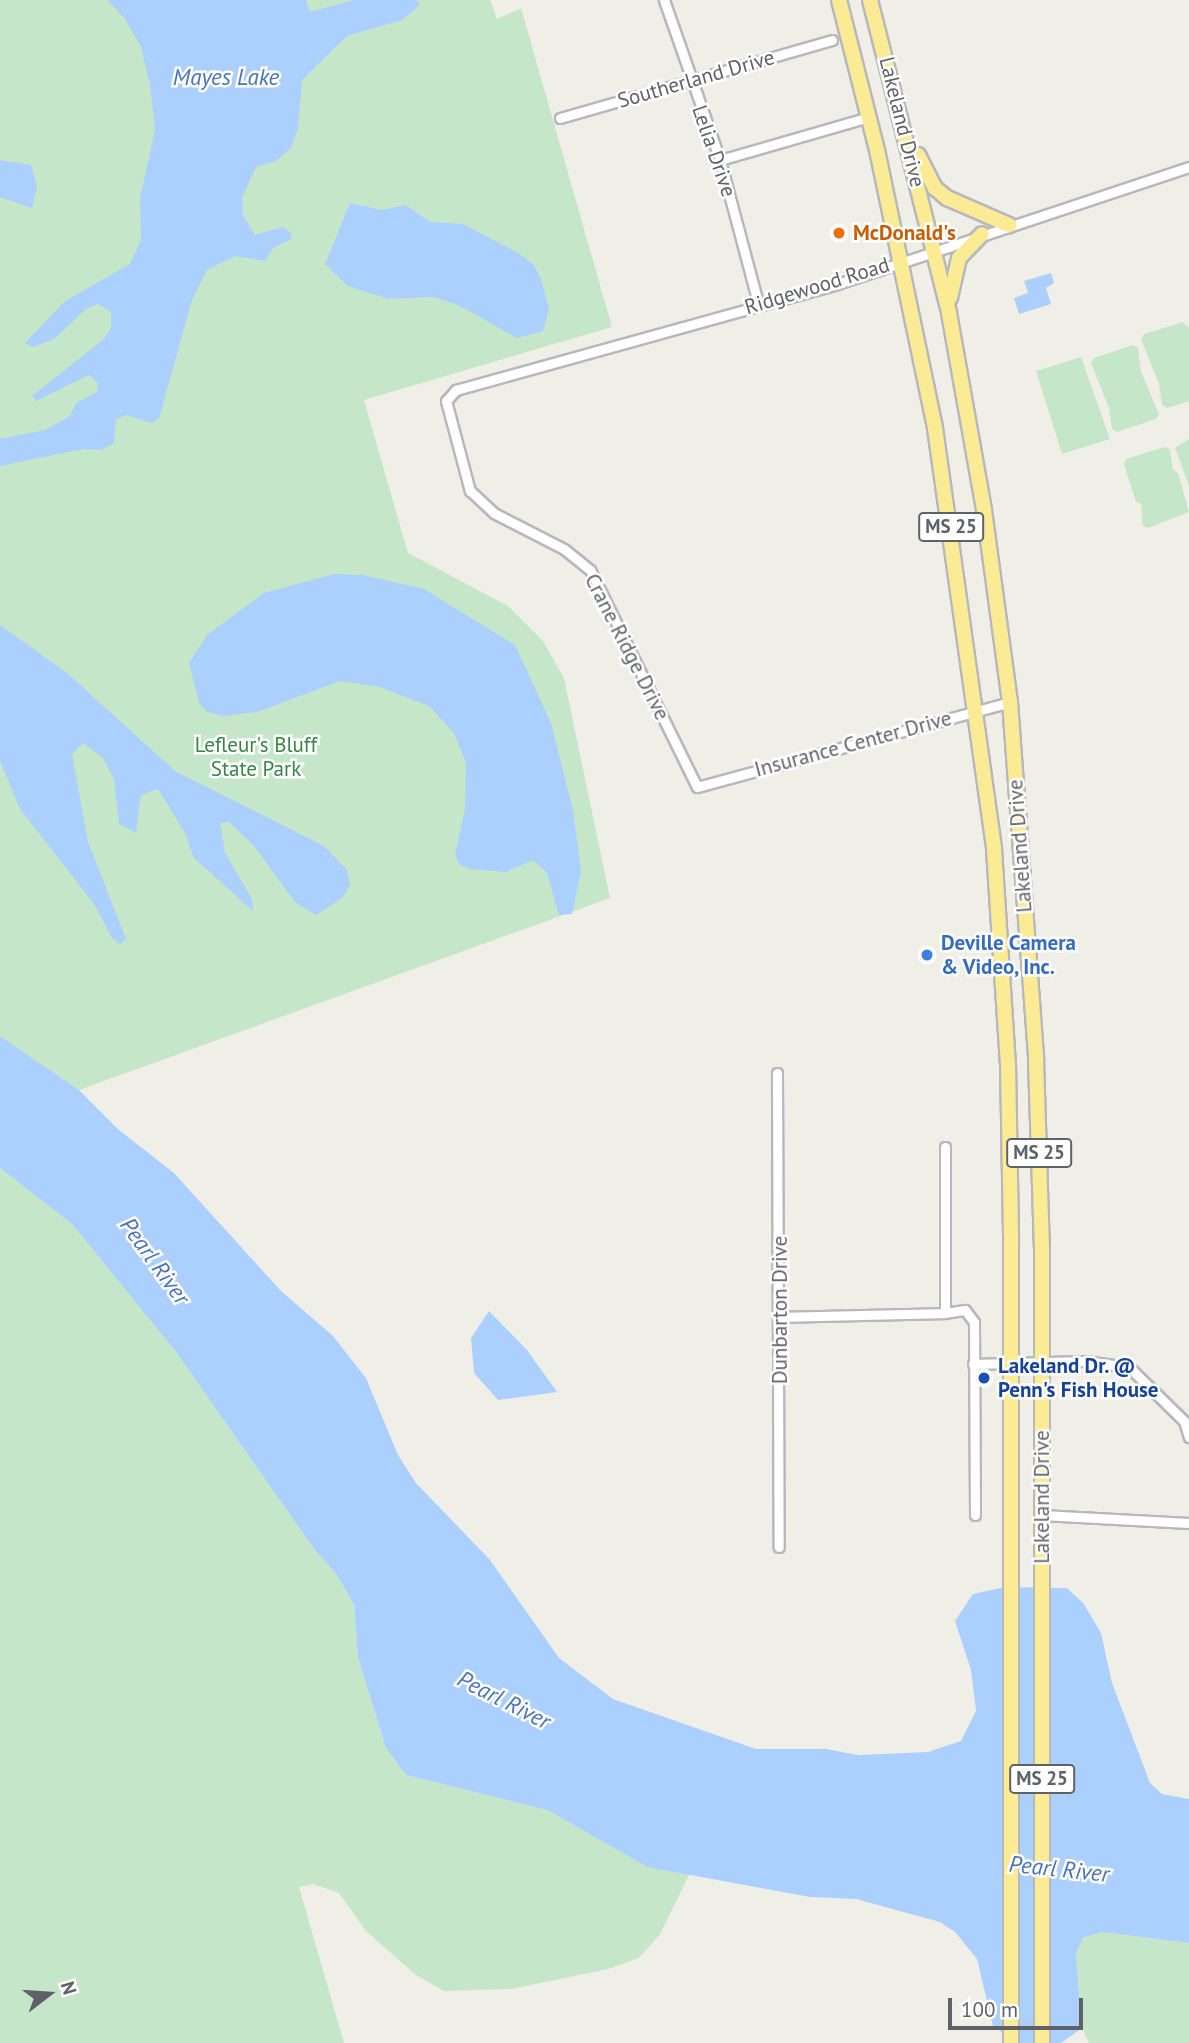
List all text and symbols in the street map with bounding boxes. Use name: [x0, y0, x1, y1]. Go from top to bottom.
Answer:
street label: Southerland Drive: [615, 45, 777, 113]
street label: Lakeland Drive: [874, 54, 930, 190]
water label: Mayes Lake: [173, 63, 279, 91]
street label: Lelia Drive: [687, 102, 741, 200]
place label: McDonald's: [853, 220, 956, 246]
marker: McDonald's: [831, 225, 847, 241]
street label: Ridgewood Road: [741, 252, 893, 320]
road number: MS 25: [918, 512, 984, 542]
street label: Crane Ridge Drive: [579, 570, 675, 724]
street label: Insurance Center Drive: [752, 706, 954, 782]
park label: Lefleur's Bluff State Park: [195, 732, 317, 782]
street label: Lakeland Drive: [1003, 779, 1037, 913]
place label: Deville Camera & Video, Inc.: [941, 930, 1076, 980]
marker: Deville Camera & Video, Inc.: [919, 947, 935, 963]
road number: MS 25: [1006, 1138, 1072, 1168]
water label: Pearl River: [114, 1212, 196, 1310]
street label: Dunbarton Drive: [767, 1236, 793, 1384]
place label: Lakeland Dr. @ Penn's Fish House: [998, 1353, 1159, 1403]
marker: Lakeland Dr. @ Penn's Fish House: [976, 1370, 992, 1386]
street label: Lakeland Drive: [1029, 1430, 1055, 1564]
water label: Pearl River: [453, 1665, 555, 1735]
road number: MS 25: [1009, 1764, 1075, 1794]
water label: Pearl River: [1008, 1850, 1110, 1888]
north arrow: [14, 1959, 84, 2029]
text: N: [56, 1978, 82, 1997]
scale bar: [951, 1983, 1086, 2027]
text: 100 m: [961, 1996, 1018, 2023]

